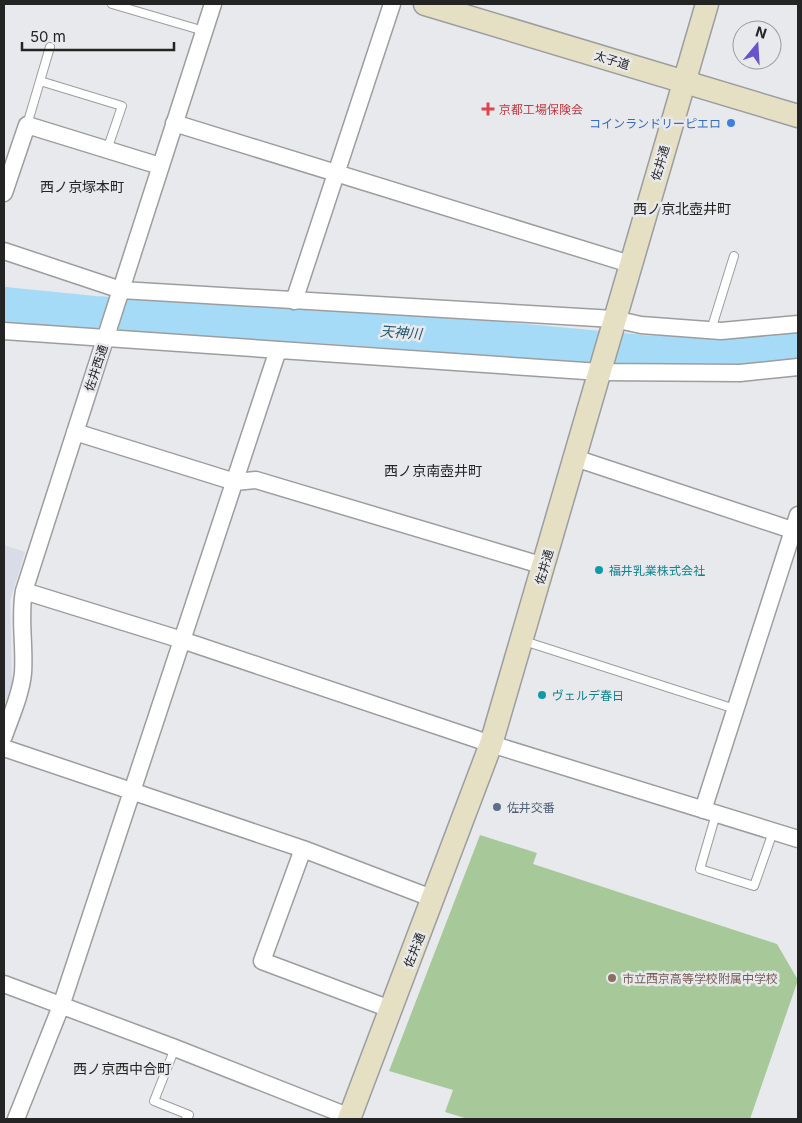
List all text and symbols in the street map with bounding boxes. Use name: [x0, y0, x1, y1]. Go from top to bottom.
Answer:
scale bar: [22, 20, 175, 52]
north arrow: [732, 20, 782, 70]
text: N: [753, 22, 769, 42]
text: 50 m: [30, 27, 66, 46]
street label: 太子道: [593, 48, 631, 72]
marker: 京都工場保険会: [481, 102, 495, 116]
place label: 京都工場保険会: [499, 102, 583, 117]
place label: コインランドリーピエロ: [589, 116, 721, 131]
marker: コインランドリーピエロ: [725, 117, 737, 129]
street label: 佐井通: [648, 144, 672, 182]
district label: 西ノ京塚本町: [40, 178, 124, 195]
district label: 西ノ京北壺井町: [633, 200, 731, 217]
water label: 天神川: [379, 322, 425, 342]
street label: 佐井西通: [81, 343, 111, 393]
district label: 西ノ京南壺井町: [384, 462, 482, 479]
street label: 佐井通: [532, 548, 556, 586]
place label: 福井乳業株式会社: [609, 563, 705, 578]
marker: 福井乳業株式会社: [593, 564, 605, 576]
place label: ヴェルデ春日: [552, 688, 624, 703]
marker: ヴェルデ春日: [536, 689, 548, 701]
place label: 佐井交番: [507, 800, 555, 815]
marker: 佐井交番: [491, 801, 503, 813]
street label: 佐井通: [400, 930, 428, 970]
place label: 市立西京高等学校附属中学校: [622, 971, 778, 986]
marker: 市立西京高等学校附属中学校: [606, 972, 618, 984]
district label: 西ノ京西中合町: [73, 1060, 171, 1077]

